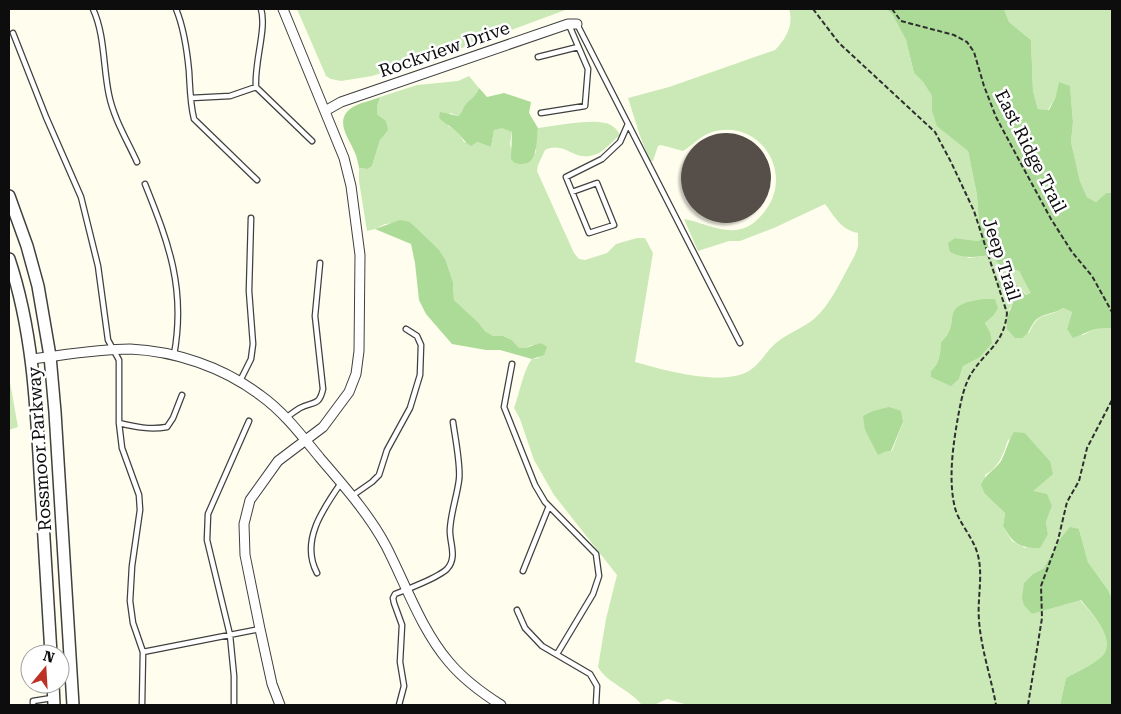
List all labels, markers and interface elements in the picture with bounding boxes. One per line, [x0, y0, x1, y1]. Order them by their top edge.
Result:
street label: Rockview Drive [376, 17, 512, 81]
street label: East Ridge Trail [991, 86, 1071, 216]
street label: Jeep Trail [979, 215, 1025, 304]
street label: Rossmoor Parkway [23, 366, 55, 532]
north arrow [20, 644, 70, 694]
text: N [41, 647, 57, 666]

